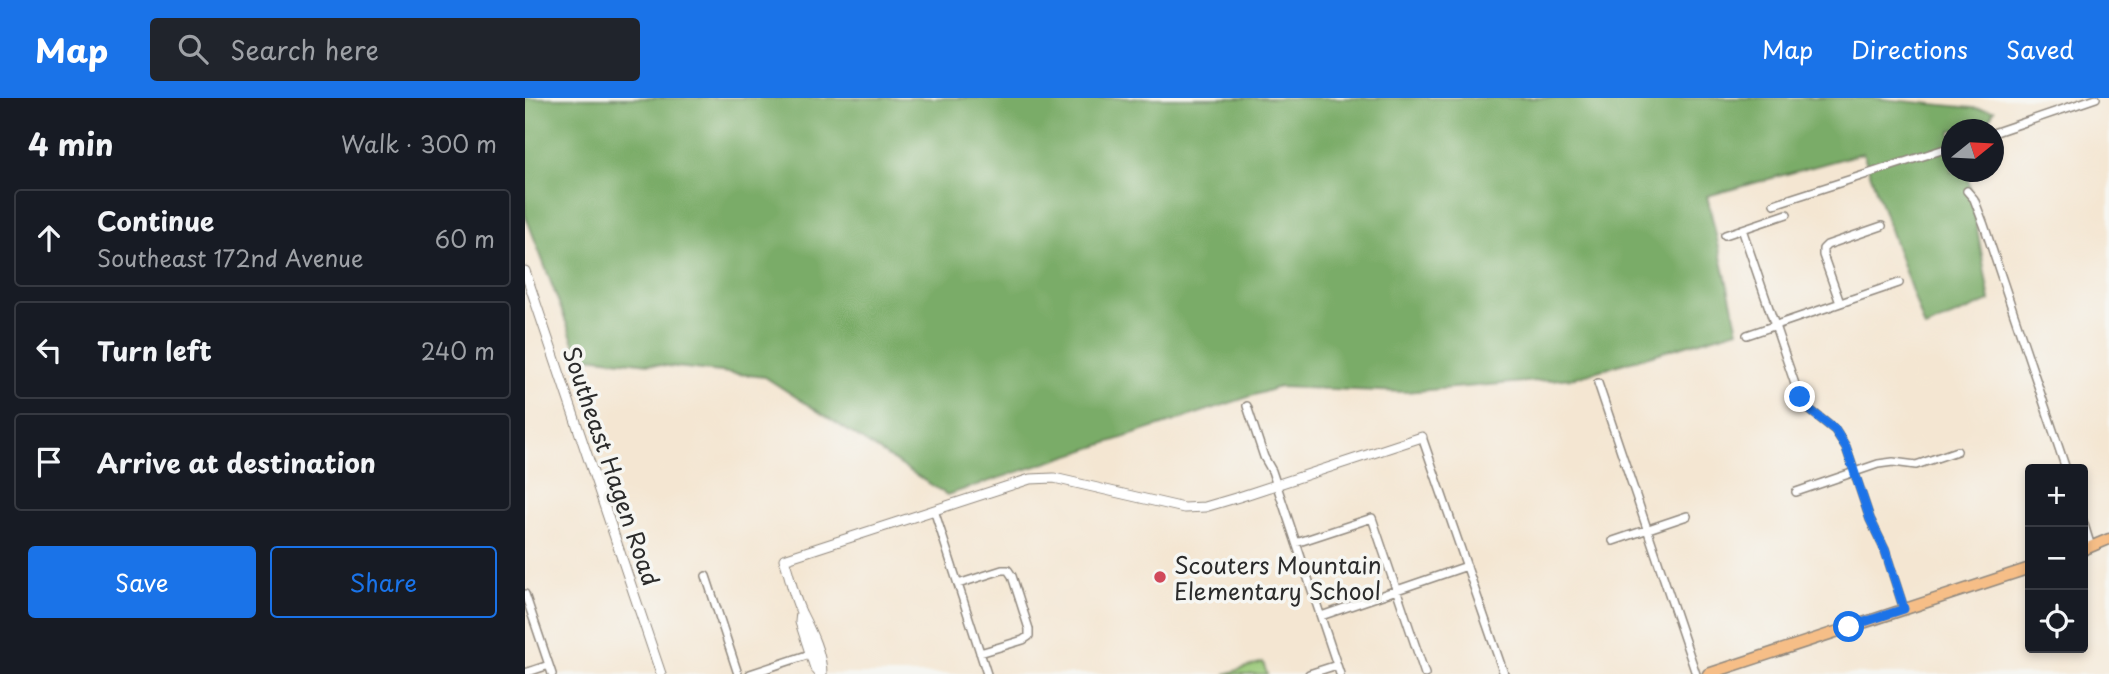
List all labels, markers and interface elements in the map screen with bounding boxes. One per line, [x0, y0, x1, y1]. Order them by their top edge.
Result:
search box [150, 18, 640, 81]
text: Map [35, 24, 108, 74]
icon: search [174, 30, 212, 68]
text: Search here [230, 30, 379, 69]
text: Map [1762, 31, 1813, 67]
text: Directions [1851, 31, 1968, 67]
text: Saved [2006, 31, 2074, 67]
north arrow [1941, 119, 2004, 182]
text: 4 min [28, 121, 114, 166]
text: Walk · 300 m [341, 126, 497, 161]
text: Continue [97, 201, 214, 240]
icon: ahead [30, 219, 68, 257]
text: 60 m [435, 221, 495, 256]
text: Southeast 172nd Avenue [97, 240, 364, 275]
icon: left [30, 331, 68, 369]
text: Turn left [97, 331, 212, 370]
text: 240 m [421, 333, 495, 368]
street label: Southeast Hagen Road [555, 342, 669, 590]
route end [1784, 381, 1815, 412]
icon: arrive [30, 443, 68, 481]
text: Arrive at destination [97, 443, 376, 482]
map controls [2025, 464, 2088, 653]
button: + [2025, 464, 2088, 527]
button: − [2025, 527, 2088, 590]
button: Save [28, 546, 256, 618]
button: Share [270, 546, 497, 618]
place label: Scouters Mountain Elementary School [1174, 547, 1382, 608]
marker: Scouters Mountain Elementary School [1152, 569, 1168, 585]
button: locate [2025, 590, 2088, 653]
route start [1833, 611, 1864, 642]

